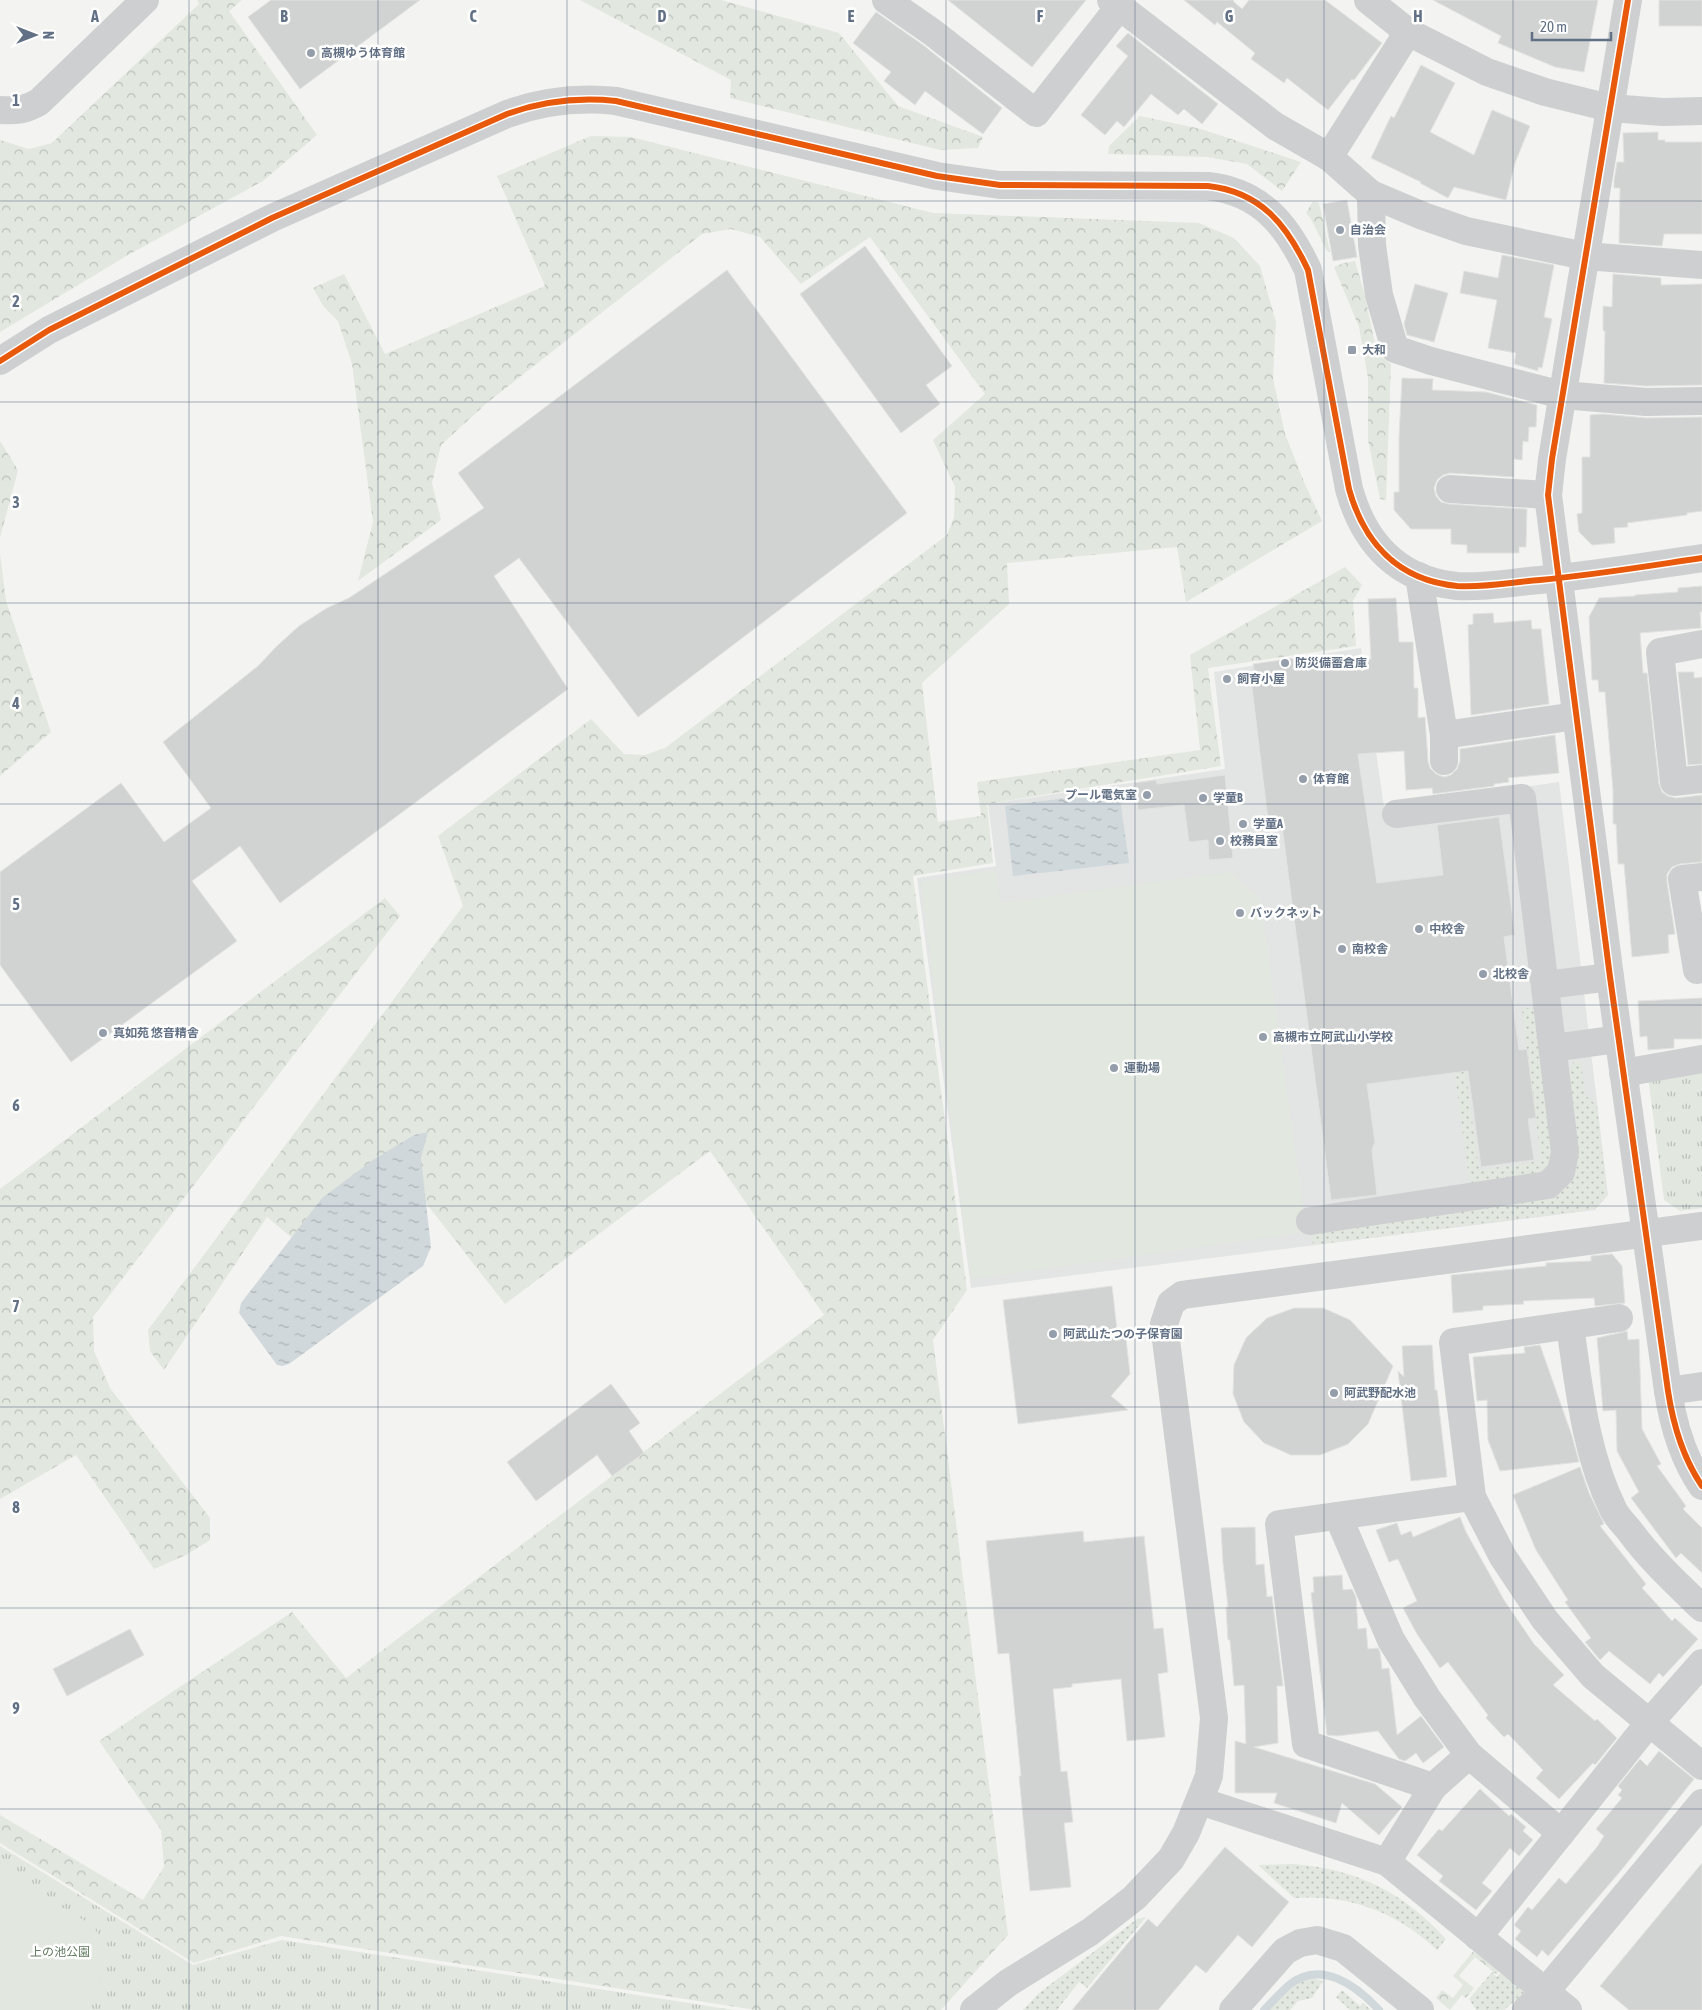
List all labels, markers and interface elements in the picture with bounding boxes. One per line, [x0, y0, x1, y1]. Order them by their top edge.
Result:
text: A [90, 7, 99, 25]
text: B [280, 7, 288, 25]
text: C [469, 7, 477, 25]
text: D [658, 7, 667, 25]
text: E [848, 7, 855, 25]
text: F [1037, 7, 1044, 25]
text: G [1225, 7, 1234, 25]
text: H [1413, 7, 1423, 25]
north arrow [10, 10, 60, 60]
scale bar [1532, 10, 1611, 42]
text: 20 m [1540, 18, 1567, 35]
text: N [40, 31, 56, 39]
place label: 高槻ゆう体育館 [321, 46, 405, 60]
marker: 高槻ゆう体育館 [305, 47, 317, 59]
text: 1 [12, 91, 20, 109]
place label: 自治会 [1350, 223, 1386, 237]
marker: 自治会 [1334, 224, 1346, 236]
text: 2 [12, 292, 20, 310]
place label: 大和 [1362, 343, 1386, 357]
marker: 大和 [1346, 344, 1358, 356]
text: 3 [12, 493, 20, 511]
place label: 防災備蓄倉庫 [1295, 656, 1367, 670]
marker: 防災備蓄倉庫 [1279, 657, 1291, 669]
place label: 飼育小屋 [1237, 672, 1285, 686]
marker: 飼育小屋 [1221, 673, 1233, 685]
text: 4 [11, 694, 20, 712]
place label: 体育館 [1313, 772, 1349, 786]
marker: 体育館 [1297, 773, 1309, 785]
place label: プール電気室 [1065, 788, 1137, 802]
marker: プール電気室 [1141, 789, 1153, 801]
place label: 学童B [1213, 791, 1243, 805]
marker: 学童B [1197, 792, 1209, 804]
place label: 学童A [1253, 817, 1283, 831]
marker: 学童A [1237, 818, 1249, 830]
place label: 校務員室 [1230, 834, 1278, 848]
marker: 校務員室 [1214, 835, 1226, 847]
text: 5 [12, 895, 20, 913]
place label: バックネット [1250, 906, 1322, 920]
marker: バックネット [1234, 907, 1246, 919]
place label: 中校舎 [1429, 922, 1465, 936]
marker: 中校舎 [1413, 923, 1425, 935]
place label: 南校舎 [1352, 942, 1388, 956]
marker: 南校舎 [1336, 943, 1348, 955]
place label: 北校舎 [1493, 967, 1529, 981]
marker: 北校舎 [1477, 968, 1489, 980]
place label: 真如苑 悠音精舎 [113, 1026, 199, 1040]
marker: 真如苑 悠音精舎 [97, 1027, 109, 1039]
place label: 高槻市立阿武山小学校 [1273, 1030, 1393, 1044]
marker: 高槻市立阿武山小学校 [1257, 1031, 1269, 1043]
place label: 運動場 [1124, 1061, 1160, 1075]
marker: 運動場 [1108, 1062, 1120, 1074]
text: 6 [12, 1096, 20, 1114]
text: 7 [12, 1297, 20, 1315]
place label: 阿武山たつの子保育園 [1063, 1327, 1183, 1341]
marker: 阿武山たつの子保育園 [1047, 1328, 1059, 1340]
place label: 阿武野配水池 [1344, 1386, 1416, 1400]
marker: 阿武野配水池 [1328, 1387, 1340, 1399]
text: 8 [12, 1498, 20, 1516]
text: 9 [12, 1699, 20, 1717]
park label: 上の池公園 [30, 1945, 90, 1959]

